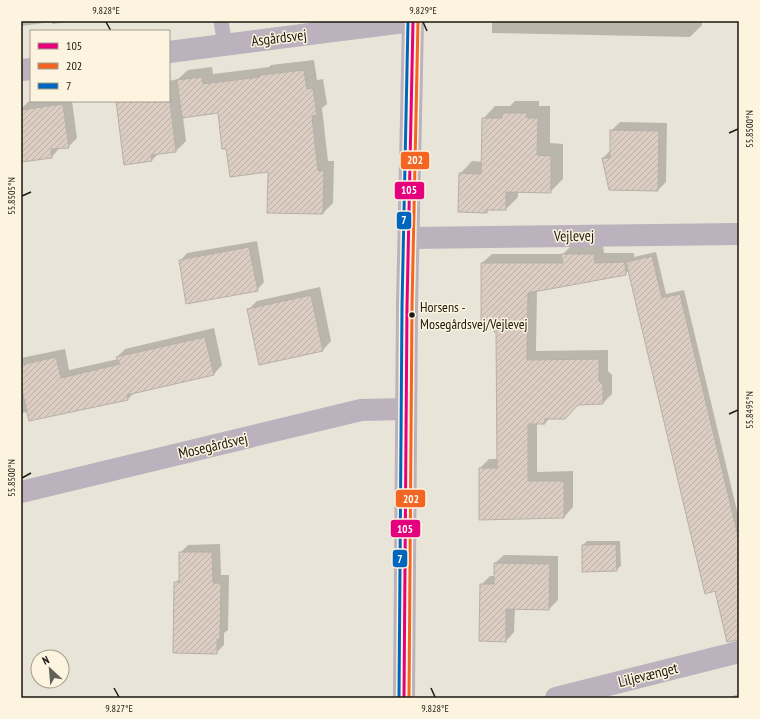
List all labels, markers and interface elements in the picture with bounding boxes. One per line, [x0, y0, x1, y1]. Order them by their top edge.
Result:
text: 9.828°E [92, 4, 120, 17]
text: 9.829°E [409, 4, 437, 17]
street label: Asgårdsvej [250, 25, 308, 50]
legend [30, 30, 170, 102]
text: 105 [66, 38, 82, 53]
text: 202 [66, 58, 82, 73]
text: 7 [66, 78, 71, 93]
text: 55.8500°N [743, 110, 756, 148]
line badge: 202 [400, 151, 430, 170]
text: 202 [407, 153, 423, 167]
text: 55.8505°N [5, 177, 18, 215]
line badge: 105 [394, 181, 425, 200]
text: 105 [401, 183, 417, 197]
line badge: 7 [396, 211, 412, 230]
text: 7 [401, 213, 407, 227]
street label: Vejlevej [553, 226, 594, 245]
place label: Horsens - Mosegårdsvej/Vejlevej [420, 298, 528, 333]
marker: Horsens - Mosegårdsvej/Vejlevej [407, 310, 417, 320]
text: 55.8495°N [743, 391, 756, 429]
street label: Mosegårdsvej [176, 428, 249, 463]
text: 55.8500°N [5, 459, 18, 497]
line badge: 202 [395, 489, 426, 508]
text: 202 [403, 492, 419, 506]
line badge: 105 [390, 519, 421, 538]
text: 105 [397, 522, 413, 536]
line badge: 7 [392, 549, 408, 568]
text: 7 [397, 552, 403, 566]
north arrow [30, 649, 70, 689]
text: N [40, 652, 51, 668]
street label: Liljevænget [616, 658, 680, 691]
text: 9.827°E [105, 702, 133, 715]
text: 9.828°E [421, 702, 449, 715]

